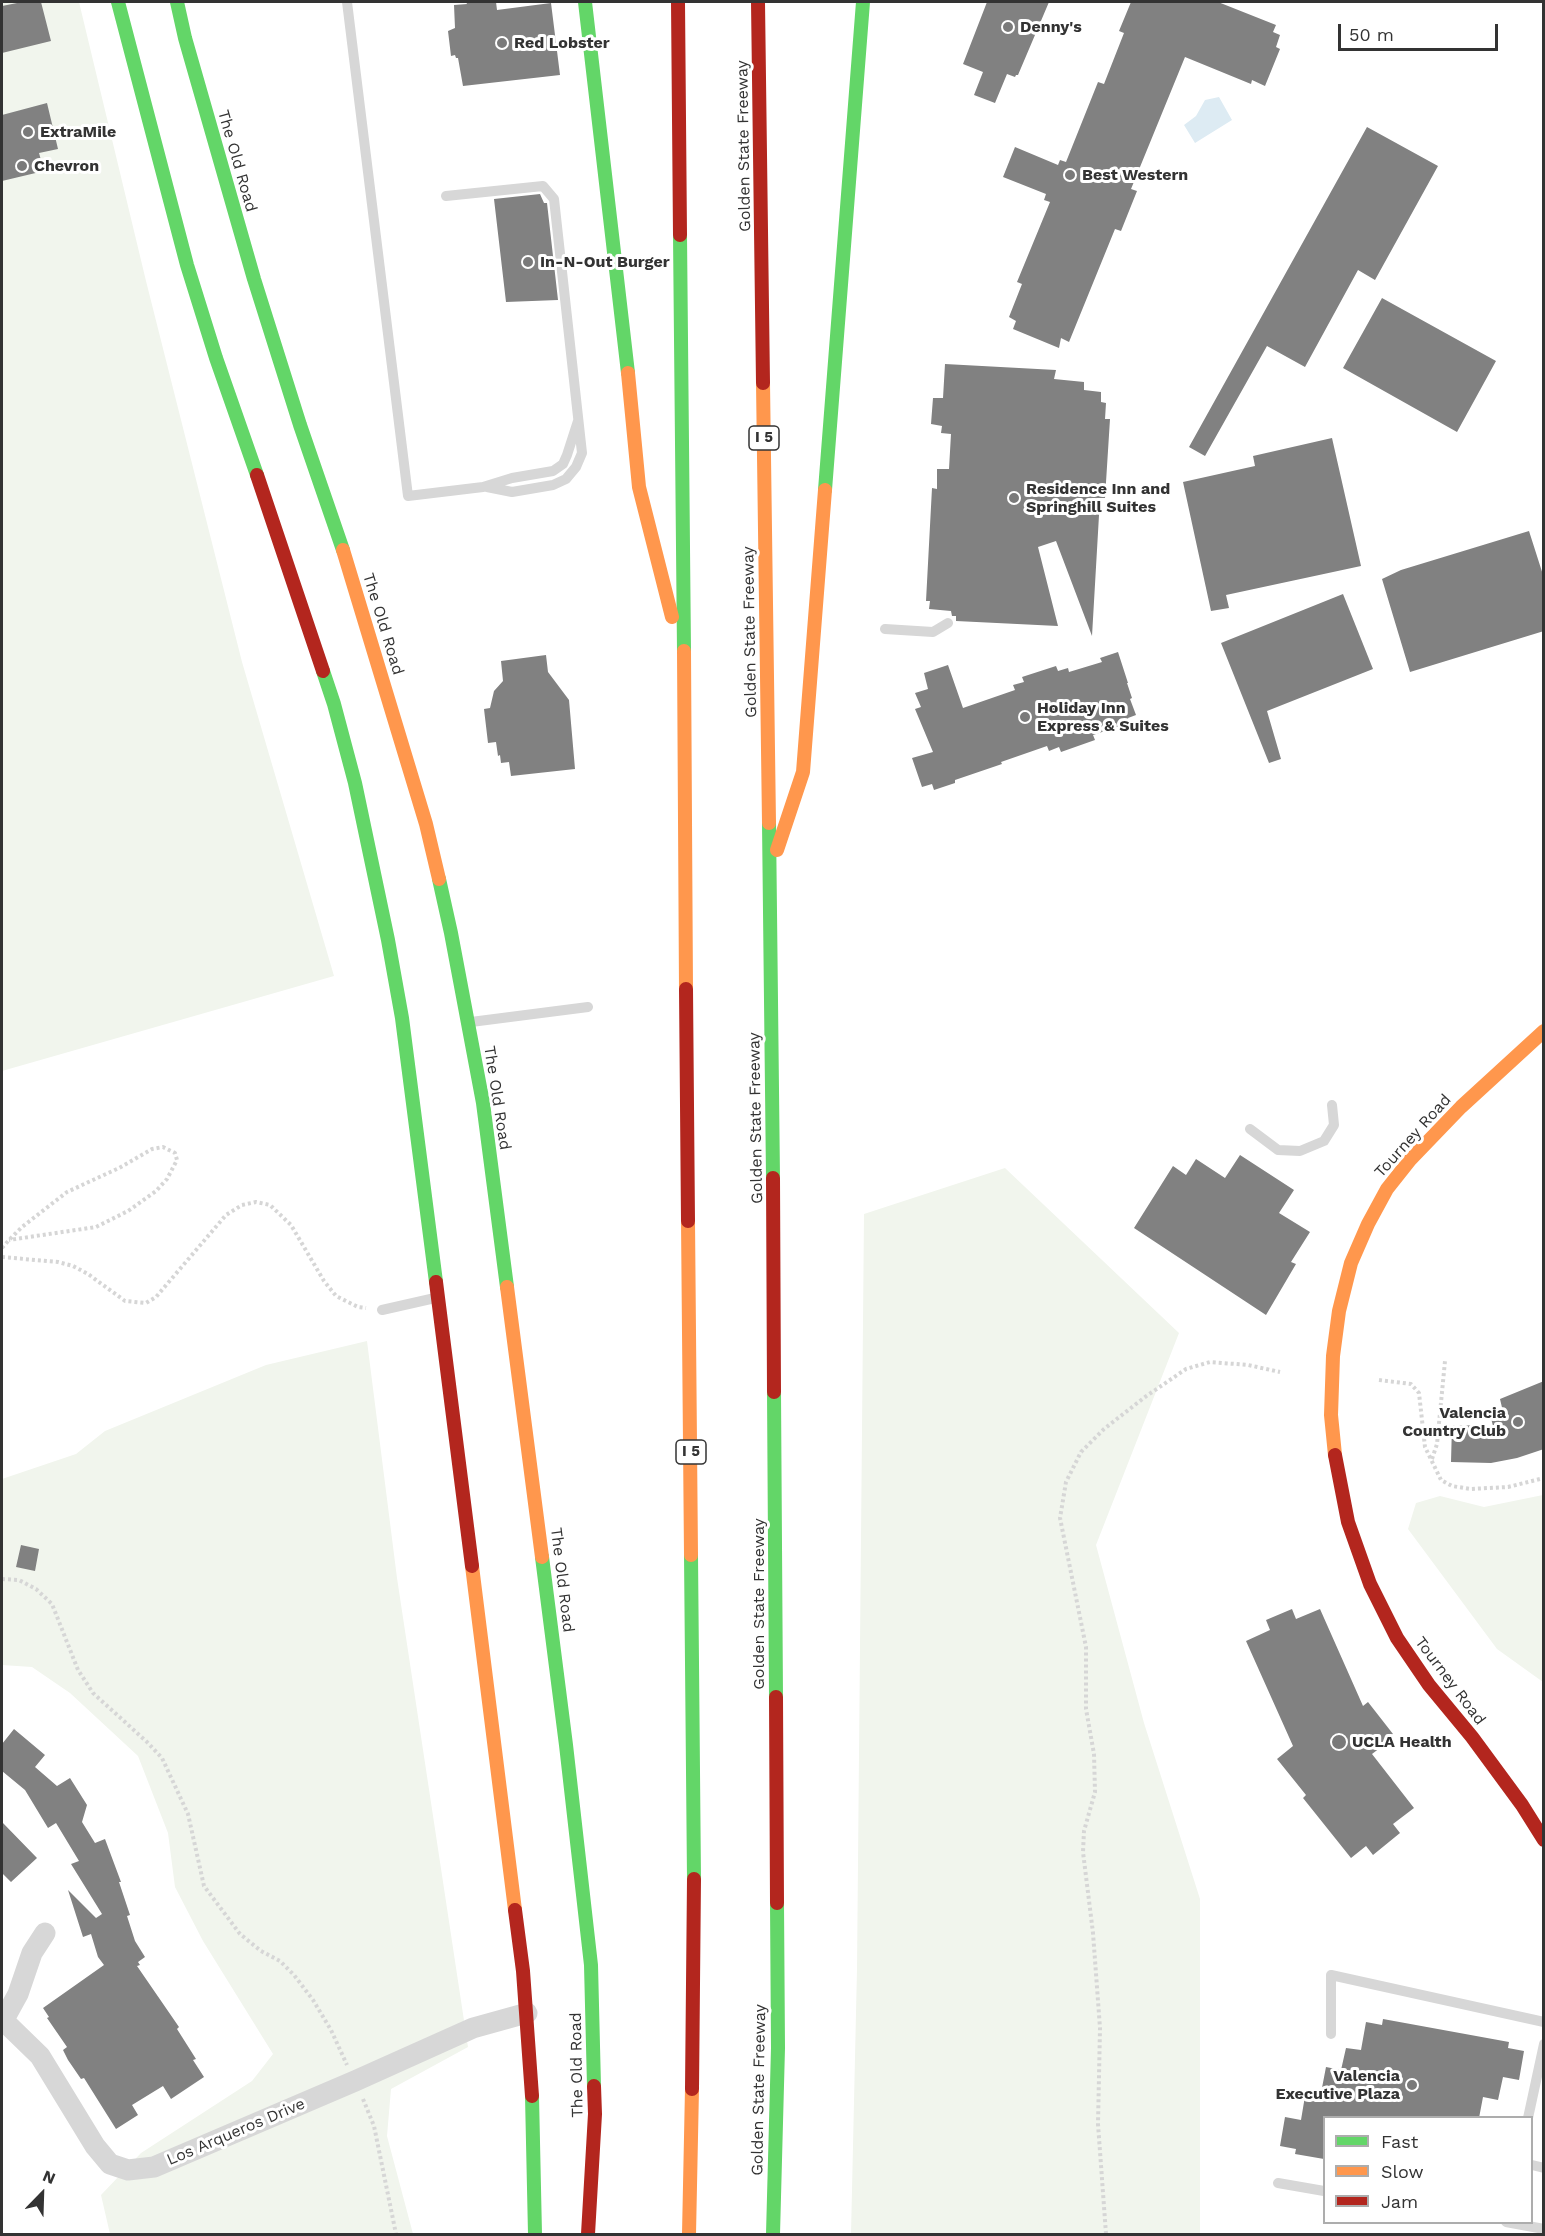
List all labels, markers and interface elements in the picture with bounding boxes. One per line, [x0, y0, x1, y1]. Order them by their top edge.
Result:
scale bar [1341, 12, 1502, 50]
place label: Denny's [1020, 17, 1082, 37]
marker: Denny's [1001, 20, 1015, 34]
text: 50 m [1349, 24, 1394, 45]
place label: Red Lobster [514, 33, 610, 53]
marker: Red Lobster [495, 36, 509, 50]
street label: Golden State Freeway [733, 60, 755, 232]
street label: The Old Road [213, 108, 261, 214]
place label: ExtraMile [40, 122, 116, 142]
marker: ExtraMile [21, 125, 35, 139]
place label: Chevron [34, 156, 99, 176]
marker: Chevron [15, 159, 29, 173]
place label: Best Western [1082, 165, 1188, 185]
marker: Best Western [1063, 168, 1077, 182]
place label: In-N-Out Burger [540, 252, 670, 272]
marker: In-N-Out Burger [521, 255, 535, 269]
road number: I 5 [749, 426, 779, 450]
place label: Residence Inn and Springhill Suites [1026, 479, 1170, 517]
marker: Residence Inn and Springhill Suites [1007, 491, 1021, 505]
street label: Golden State Freeway [739, 546, 761, 718]
street label: The Old Road [358, 571, 408, 677]
place label: Holiday Inn Express & Suites [1037, 698, 1169, 736]
marker: Holiday Inn Express & Suites [1018, 710, 1032, 724]
street label: Golden State Freeway [745, 1032, 767, 1204]
street label: The Old Road [479, 1044, 515, 1152]
street label: Tourney Road [1371, 1090, 1455, 1182]
place label: Valencia Country Club [1402, 1403, 1506, 1441]
marker: Valencia Country Club [1511, 1415, 1525, 1429]
road number: I 5 [676, 1440, 706, 1464]
street label: Golden State Freeway [749, 1518, 769, 1690]
street label: The Old Road [546, 1527, 578, 1633]
street label: Tourney Road [1411, 1633, 1489, 1729]
place label: UCLA Health [1352, 1732, 1452, 1752]
marker: UCLA Health [1330, 1733, 1348, 1751]
street label: Golden State Freeway [748, 2004, 770, 2176]
street label: The Old Road [566, 2012, 588, 2118]
place label: Valencia Executive Plaza [1276, 2066, 1400, 2104]
marker: Valencia Executive Plaza [1405, 2078, 1419, 2092]
street label: Los Arqueros Drive [164, 2094, 308, 2170]
legend [1323, 2116, 1533, 2224]
text: Fast [1381, 2131, 1418, 2152]
text: Slow [1381, 2161, 1424, 2182]
north arrow [12, 2164, 72, 2224]
text: N [40, 2166, 58, 2188]
text: Jam [1381, 2191, 1418, 2212]

